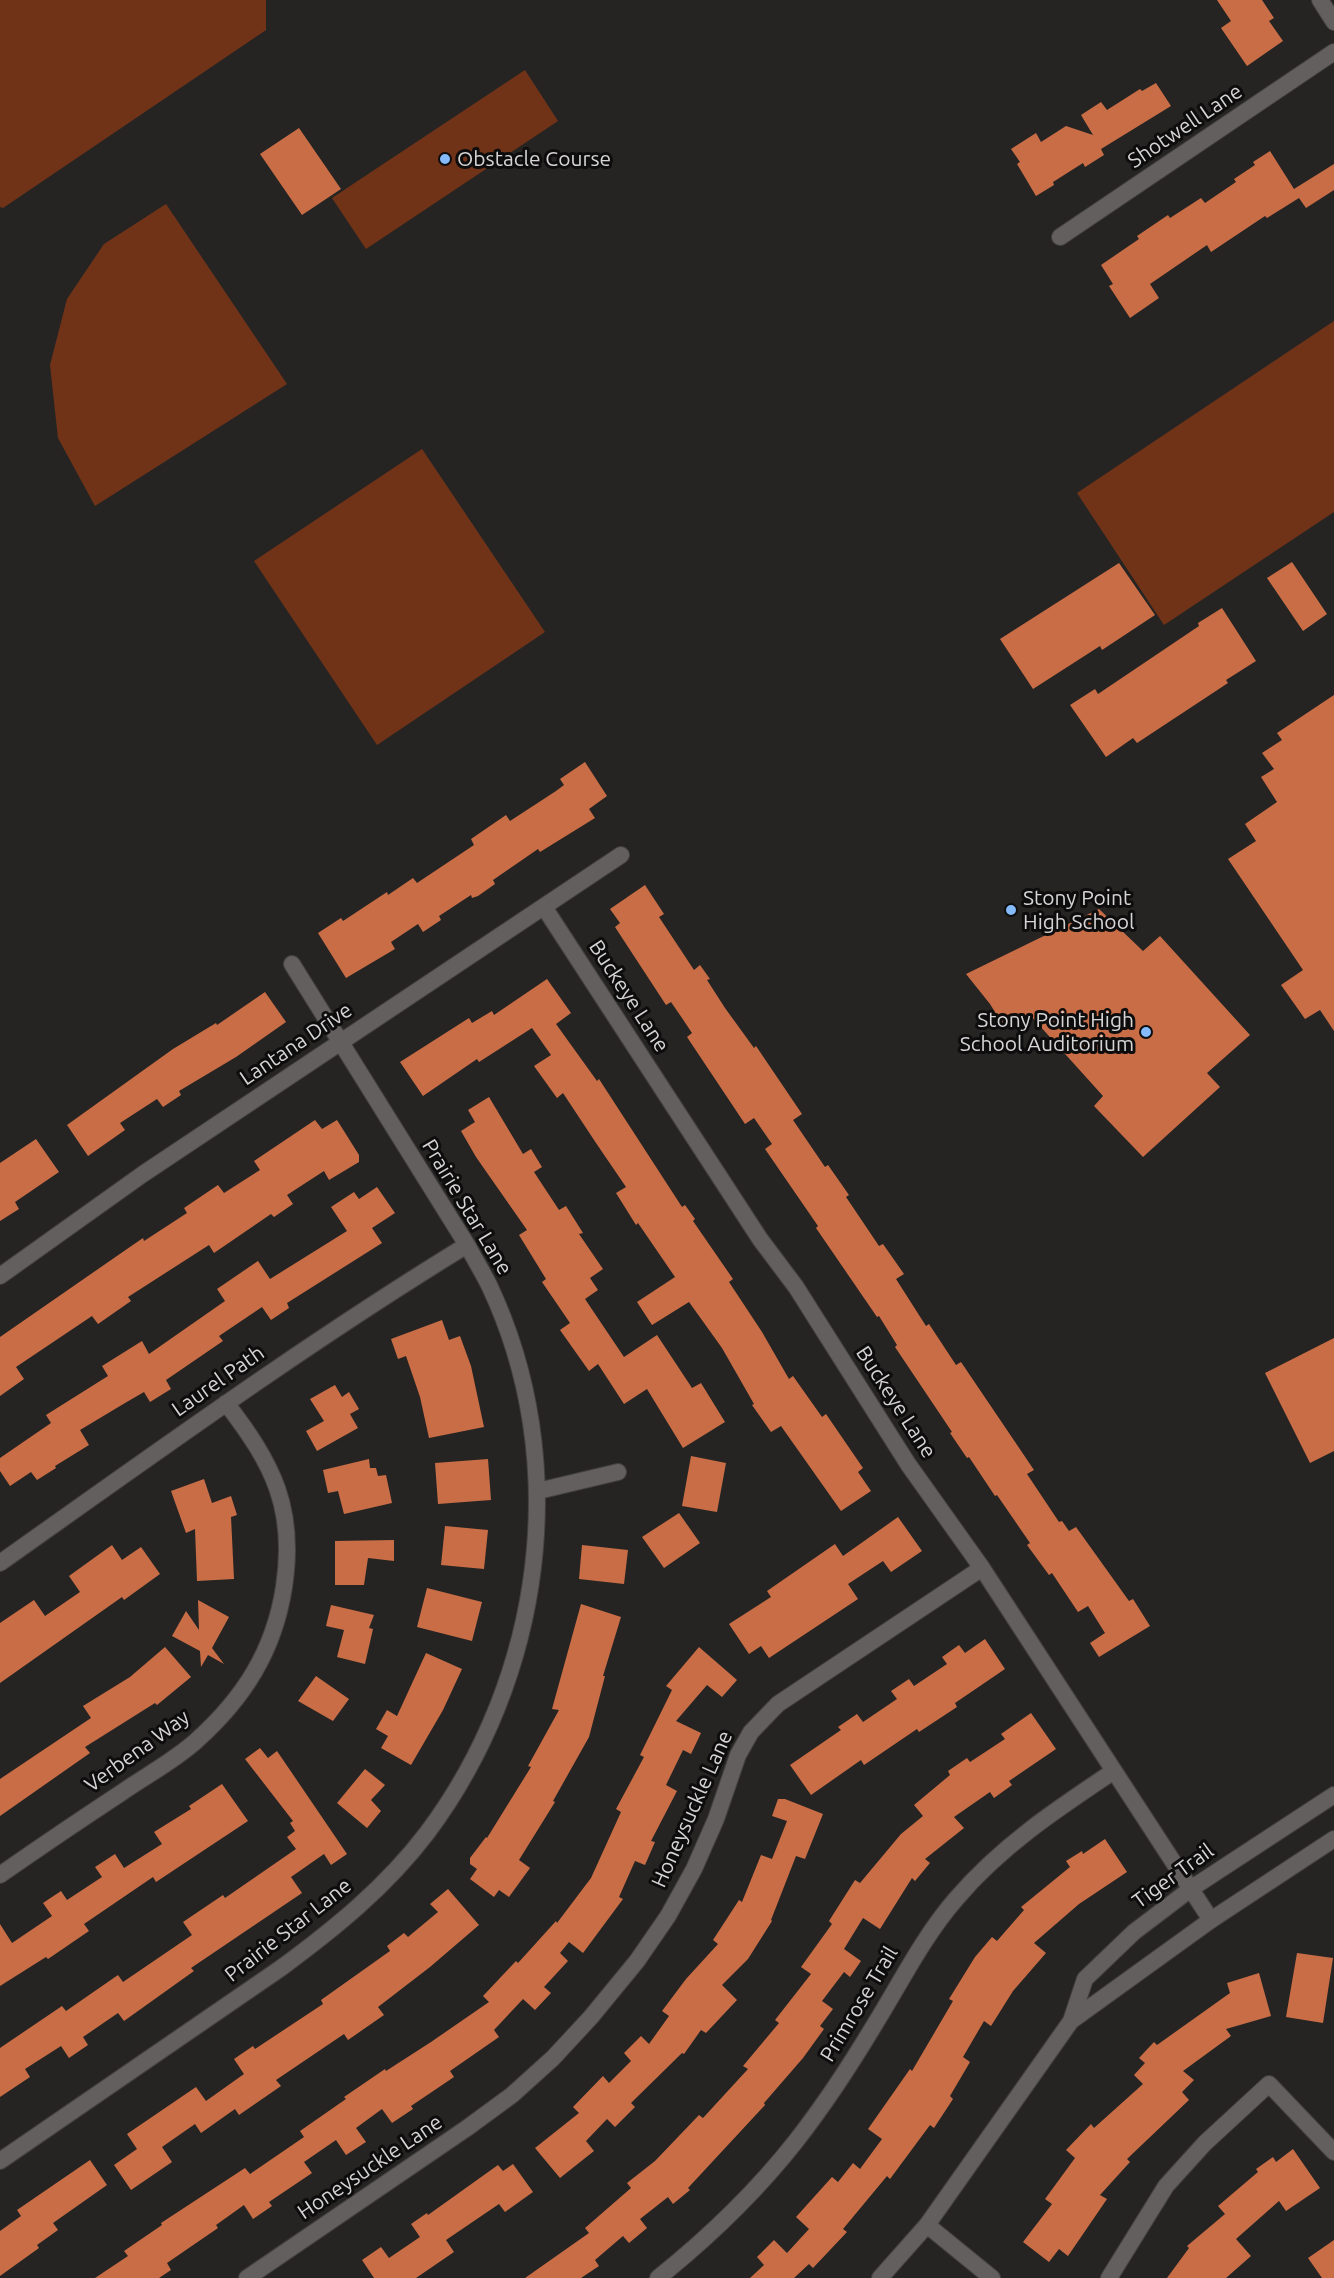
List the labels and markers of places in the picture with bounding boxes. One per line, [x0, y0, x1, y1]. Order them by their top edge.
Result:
place label: Obstacle Course [457, 146, 611, 172]
marker: Obstacle Course [438, 152, 452, 166]
place label: Stony Point High School [1023, 885, 1134, 935]
marker: Stony Point High School [1004, 903, 1018, 917]
place label: Stony Point High School Auditorium [960, 1007, 1134, 1057]
marker: Stony Point High School Auditorium [1139, 1025, 1153, 1039]

